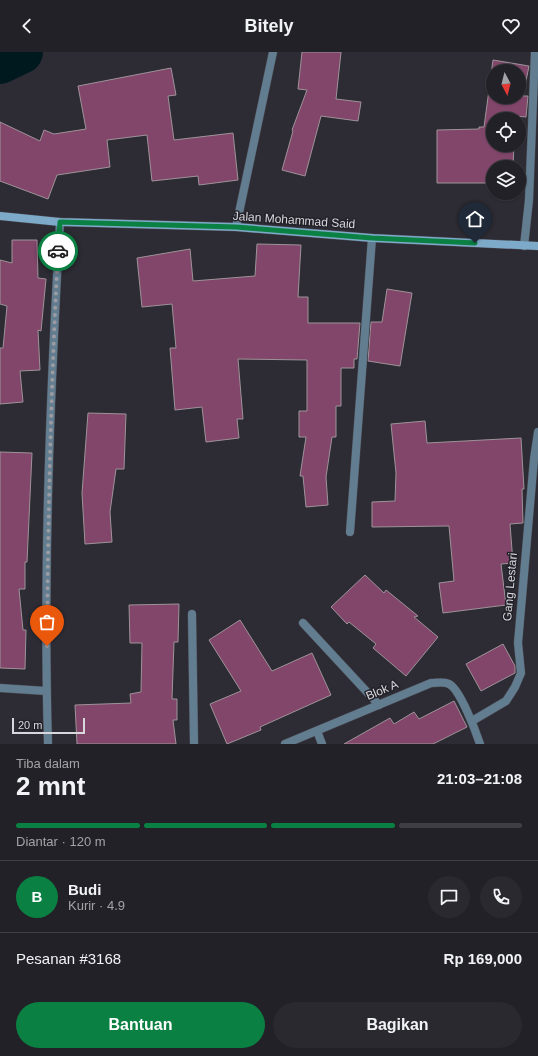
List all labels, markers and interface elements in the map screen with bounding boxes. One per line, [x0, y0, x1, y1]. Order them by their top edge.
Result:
icon: back [16, 15, 38, 37]
icon: heart [500, 15, 522, 37]
text: Bitely [244, 16, 294, 36]
north arrow [486, 64, 526, 104]
map controls [486, 64, 526, 200]
button: locate [486, 112, 526, 152]
button: layers [486, 160, 526, 200]
pin [458, 202, 492, 243]
icon: home [464, 208, 486, 230]
street label: Jalan Mohammad Said [232, 209, 356, 231]
courier [38, 231, 78, 271]
icon: car [47, 240, 69, 262]
street label: Gang Lestari [500, 552, 520, 622]
pin [30, 605, 64, 646]
icon: bag [36, 611, 58, 633]
street label: Blok A [364, 677, 400, 703]
scale bar [12, 716, 85, 735]
text: 20 m [18, 719, 42, 731]
text: Tiba dalam [16, 756, 80, 771]
text: 21:03–21:08 [437, 770, 522, 787]
text: 2 mnt [16, 771, 85, 801]
text: Diantar · 120 m [16, 834, 106, 849]
button: chat [428, 876, 470, 918]
button: phone [480, 876, 522, 918]
text: Budi [68, 881, 101, 898]
text: B [32, 888, 42, 905]
text: Kurir · 4.9 [68, 898, 125, 913]
text: Pesanan #3168 [16, 950, 121, 967]
text: Rp 169,000 [444, 950, 522, 967]
button: Bantuan [16, 1002, 265, 1048]
button: Bagikan [273, 1002, 522, 1048]

